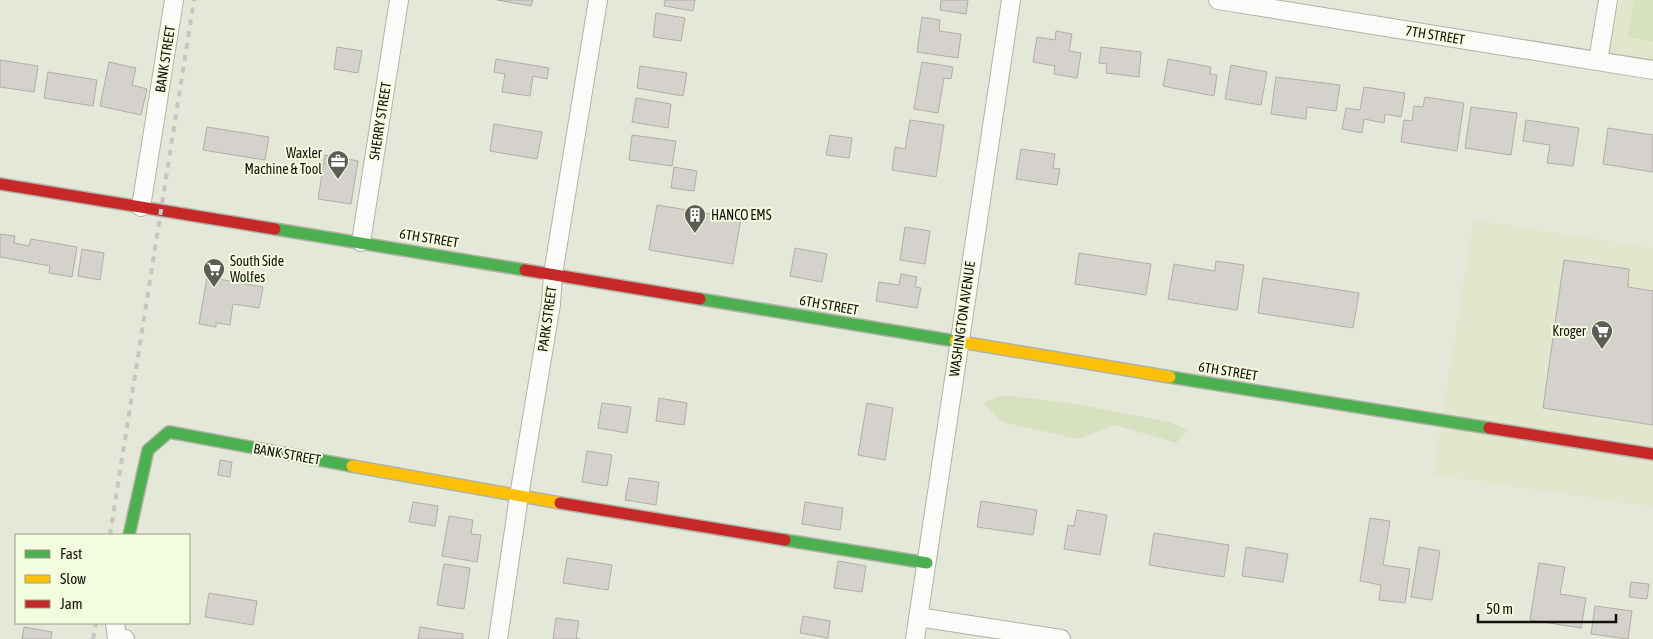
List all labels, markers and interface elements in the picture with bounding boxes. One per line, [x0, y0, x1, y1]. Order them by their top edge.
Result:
street label: 7TH STREET [1404, 22, 1466, 48]
street label: BANK STREET [152, 24, 178, 94]
street label: SHERRY STREET [366, 81, 394, 161]
place label: Waxler Machine & Tool [244, 145, 323, 177]
office icon: Waxler Machine & Tool [326, 149, 350, 180]
building icon: HANCO EMS [683, 203, 707, 234]
place label: HANCO EMS [711, 207, 772, 223]
street label: 6TH STREET [398, 225, 460, 251]
place label: South Side Wolfes [230, 253, 284, 285]
supermarket icon: South Side Wolfes [202, 257, 226, 288]
street label: WASHINGTON AVENUE [946, 260, 978, 378]
street label: PARK STREET [534, 285, 560, 353]
street label: 6TH STREET [798, 292, 860, 318]
supermarket icon: Kroger [1590, 319, 1614, 350]
place label: Kroger [1552, 323, 1587, 339]
street label: 6TH STREET [1197, 358, 1259, 384]
street label: BANK STREET [252, 440, 322, 468]
legend [15, 534, 190, 624]
text: Fast [60, 545, 82, 562]
text: Slow [60, 570, 86, 587]
scale bar [1478, 592, 1616, 624]
text: Jam [60, 595, 83, 612]
text: 50 m [1486, 600, 1513, 617]

